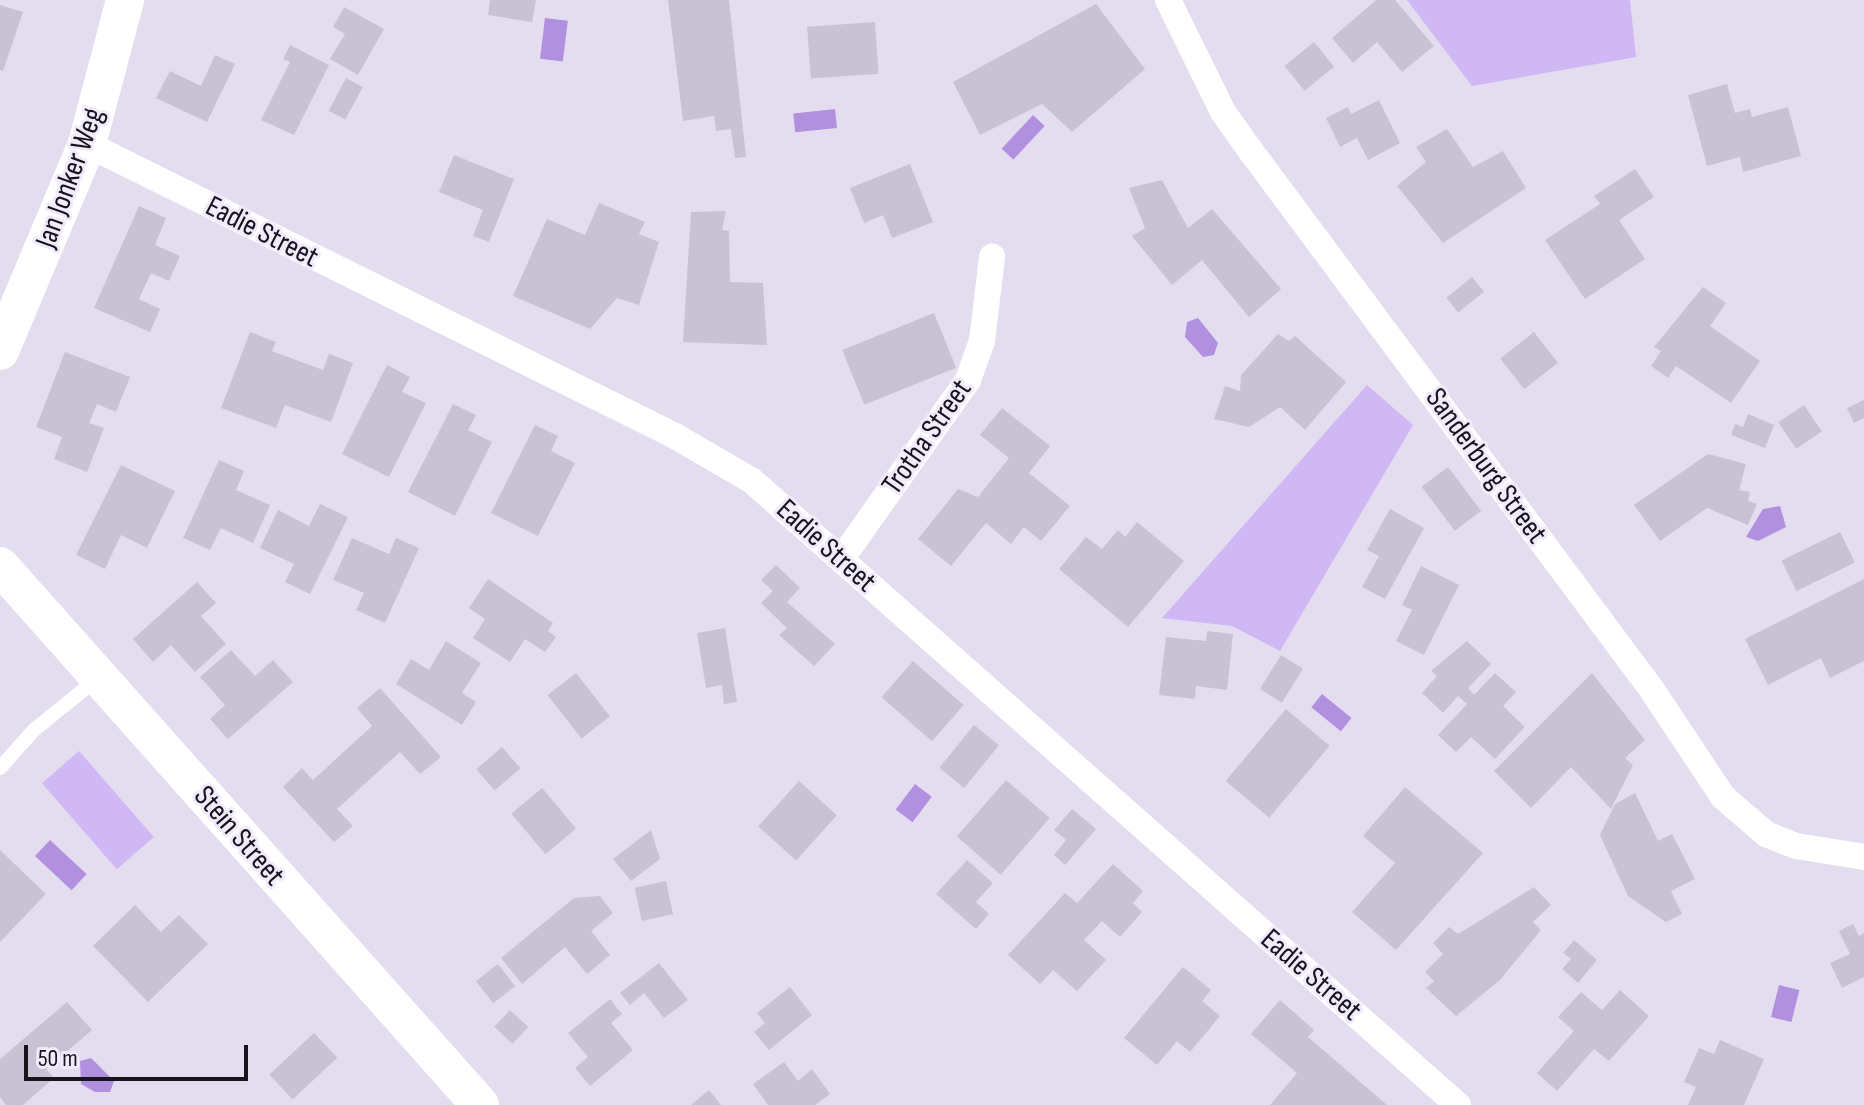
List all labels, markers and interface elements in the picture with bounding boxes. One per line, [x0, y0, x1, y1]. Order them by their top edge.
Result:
street label: Jan Jonker Weg [28, 103, 112, 253]
street label: Eadie Street [200, 188, 324, 276]
street label: Trotha Street [874, 373, 980, 501]
street label: Sanderburg Street [1418, 381, 1554, 551]
street label: Eadie Street [769, 492, 883, 600]
street label: Stein Street [186, 779, 292, 893]
street label: Eadie Street [1253, 922, 1369, 1028]
scale bar [28, 1029, 252, 1079]
text: 50 m [38, 1044, 78, 1073]

